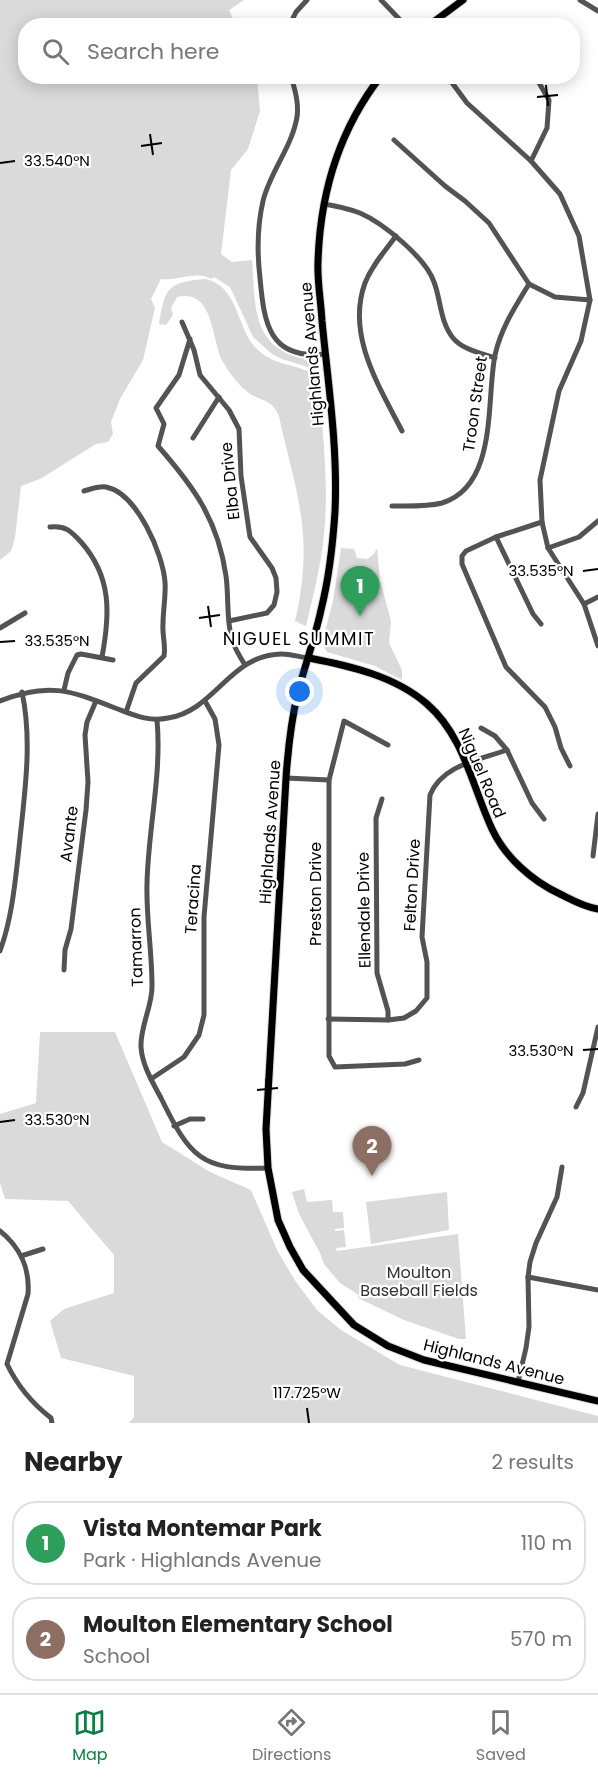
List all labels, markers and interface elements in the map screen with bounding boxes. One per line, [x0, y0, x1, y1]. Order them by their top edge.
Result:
search box [18, 18, 580, 84]
icon: search [39, 35, 72, 68]
text: Search here [87, 36, 220, 67]
text: 33.540°N [24, 150, 90, 171]
street label: Highlands Avenue [294, 281, 330, 427]
street label: Troon Street [457, 354, 493, 453]
street label: Elba Drive [214, 441, 246, 521]
text: 33.535°N [508, 560, 574, 581]
pin: 1 [340, 566, 380, 616]
district label: NIGUEL SUMMIT [223, 626, 375, 651]
text: 33.535°N [24, 630, 90, 651]
your location [285, 677, 314, 706]
street label: Niguel Road [453, 724, 511, 822]
street label: Highlands Avenue [253, 759, 287, 905]
street label: Avante [54, 804, 84, 863]
street label: Felton Drive [398, 838, 426, 932]
street label: Preston Drive [304, 842, 327, 946]
street label: Ellendale Drive [351, 852, 377, 968]
street label: Teracina [179, 863, 207, 935]
street label: Tamarron [123, 907, 149, 987]
text: 33.530°N [508, 1040, 574, 1061]
text: 33.530°N [24, 1109, 90, 1130]
pin: 2 [352, 1126, 392, 1176]
park label: Moulton Baseball Fields [360, 1261, 478, 1302]
street label: Highlands Avenue [421, 1333, 567, 1391]
text: 117.725°W [273, 1382, 341, 1403]
text: Nearby [24, 1444, 122, 1480]
text: 2 results [491, 1448, 574, 1476]
text: Vista Montemar Park [83, 1513, 322, 1544]
text: 1 [42, 1529, 49, 1557]
text: 110 m [521, 1529, 572, 1557]
text: Park · Highlands Avenue [83, 1546, 322, 1574]
text: Moulton Elementary School [83, 1609, 393, 1640]
text: 2 [40, 1625, 51, 1653]
text: 570 m [510, 1625, 572, 1653]
text: School [83, 1642, 150, 1670]
tab: Map [72, 1706, 108, 1767]
tab: Directions [252, 1706, 331, 1767]
tab: Saved [476, 1706, 526, 1767]

